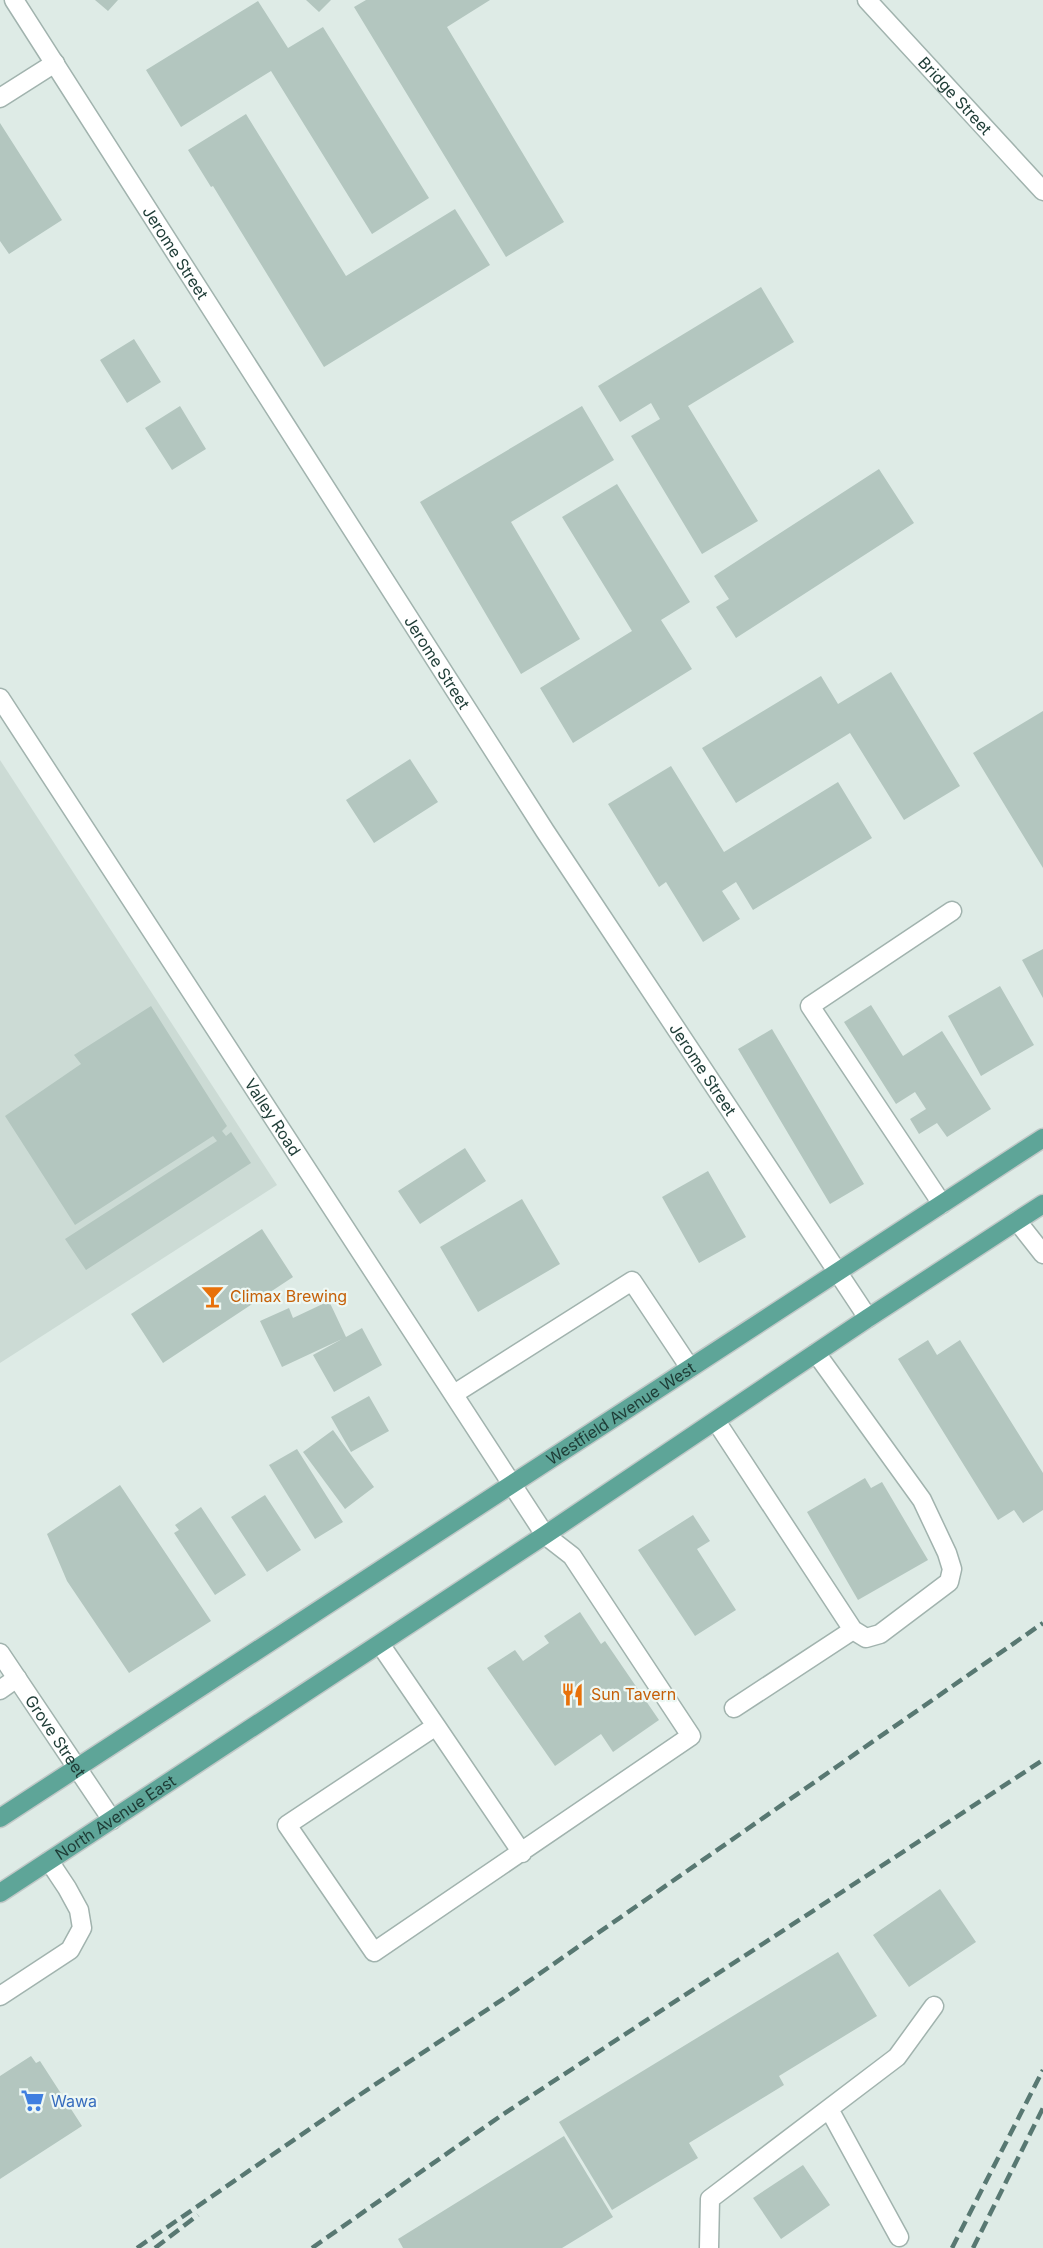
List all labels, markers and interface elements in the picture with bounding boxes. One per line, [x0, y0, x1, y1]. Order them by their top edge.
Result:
street label: Bridge Street [914, 52, 996, 139]
street label: Jerome Street [138, 202, 213, 303]
street label: Jerome Street [400, 612, 474, 713]
street label: Jerome Street [665, 1019, 741, 1119]
street label: Valley Road [240, 1075, 305, 1159]
bar icon: Climax Brewing [199, 1283, 225, 1309]
place label: Climax Brewing [230, 1286, 347, 1306]
street label: Westfield Avenue West [543, 1358, 699, 1469]
restaurant icon: Sun Tavern [560, 1681, 586, 1707]
place label: Sun Tavern [591, 1684, 676, 1704]
street label: Grove Street [21, 1691, 90, 1781]
street label: North Avenue East [51, 1770, 179, 1864]
supermarket icon: Wawa [20, 2088, 46, 2114]
place label: Wawa [51, 2091, 97, 2111]

